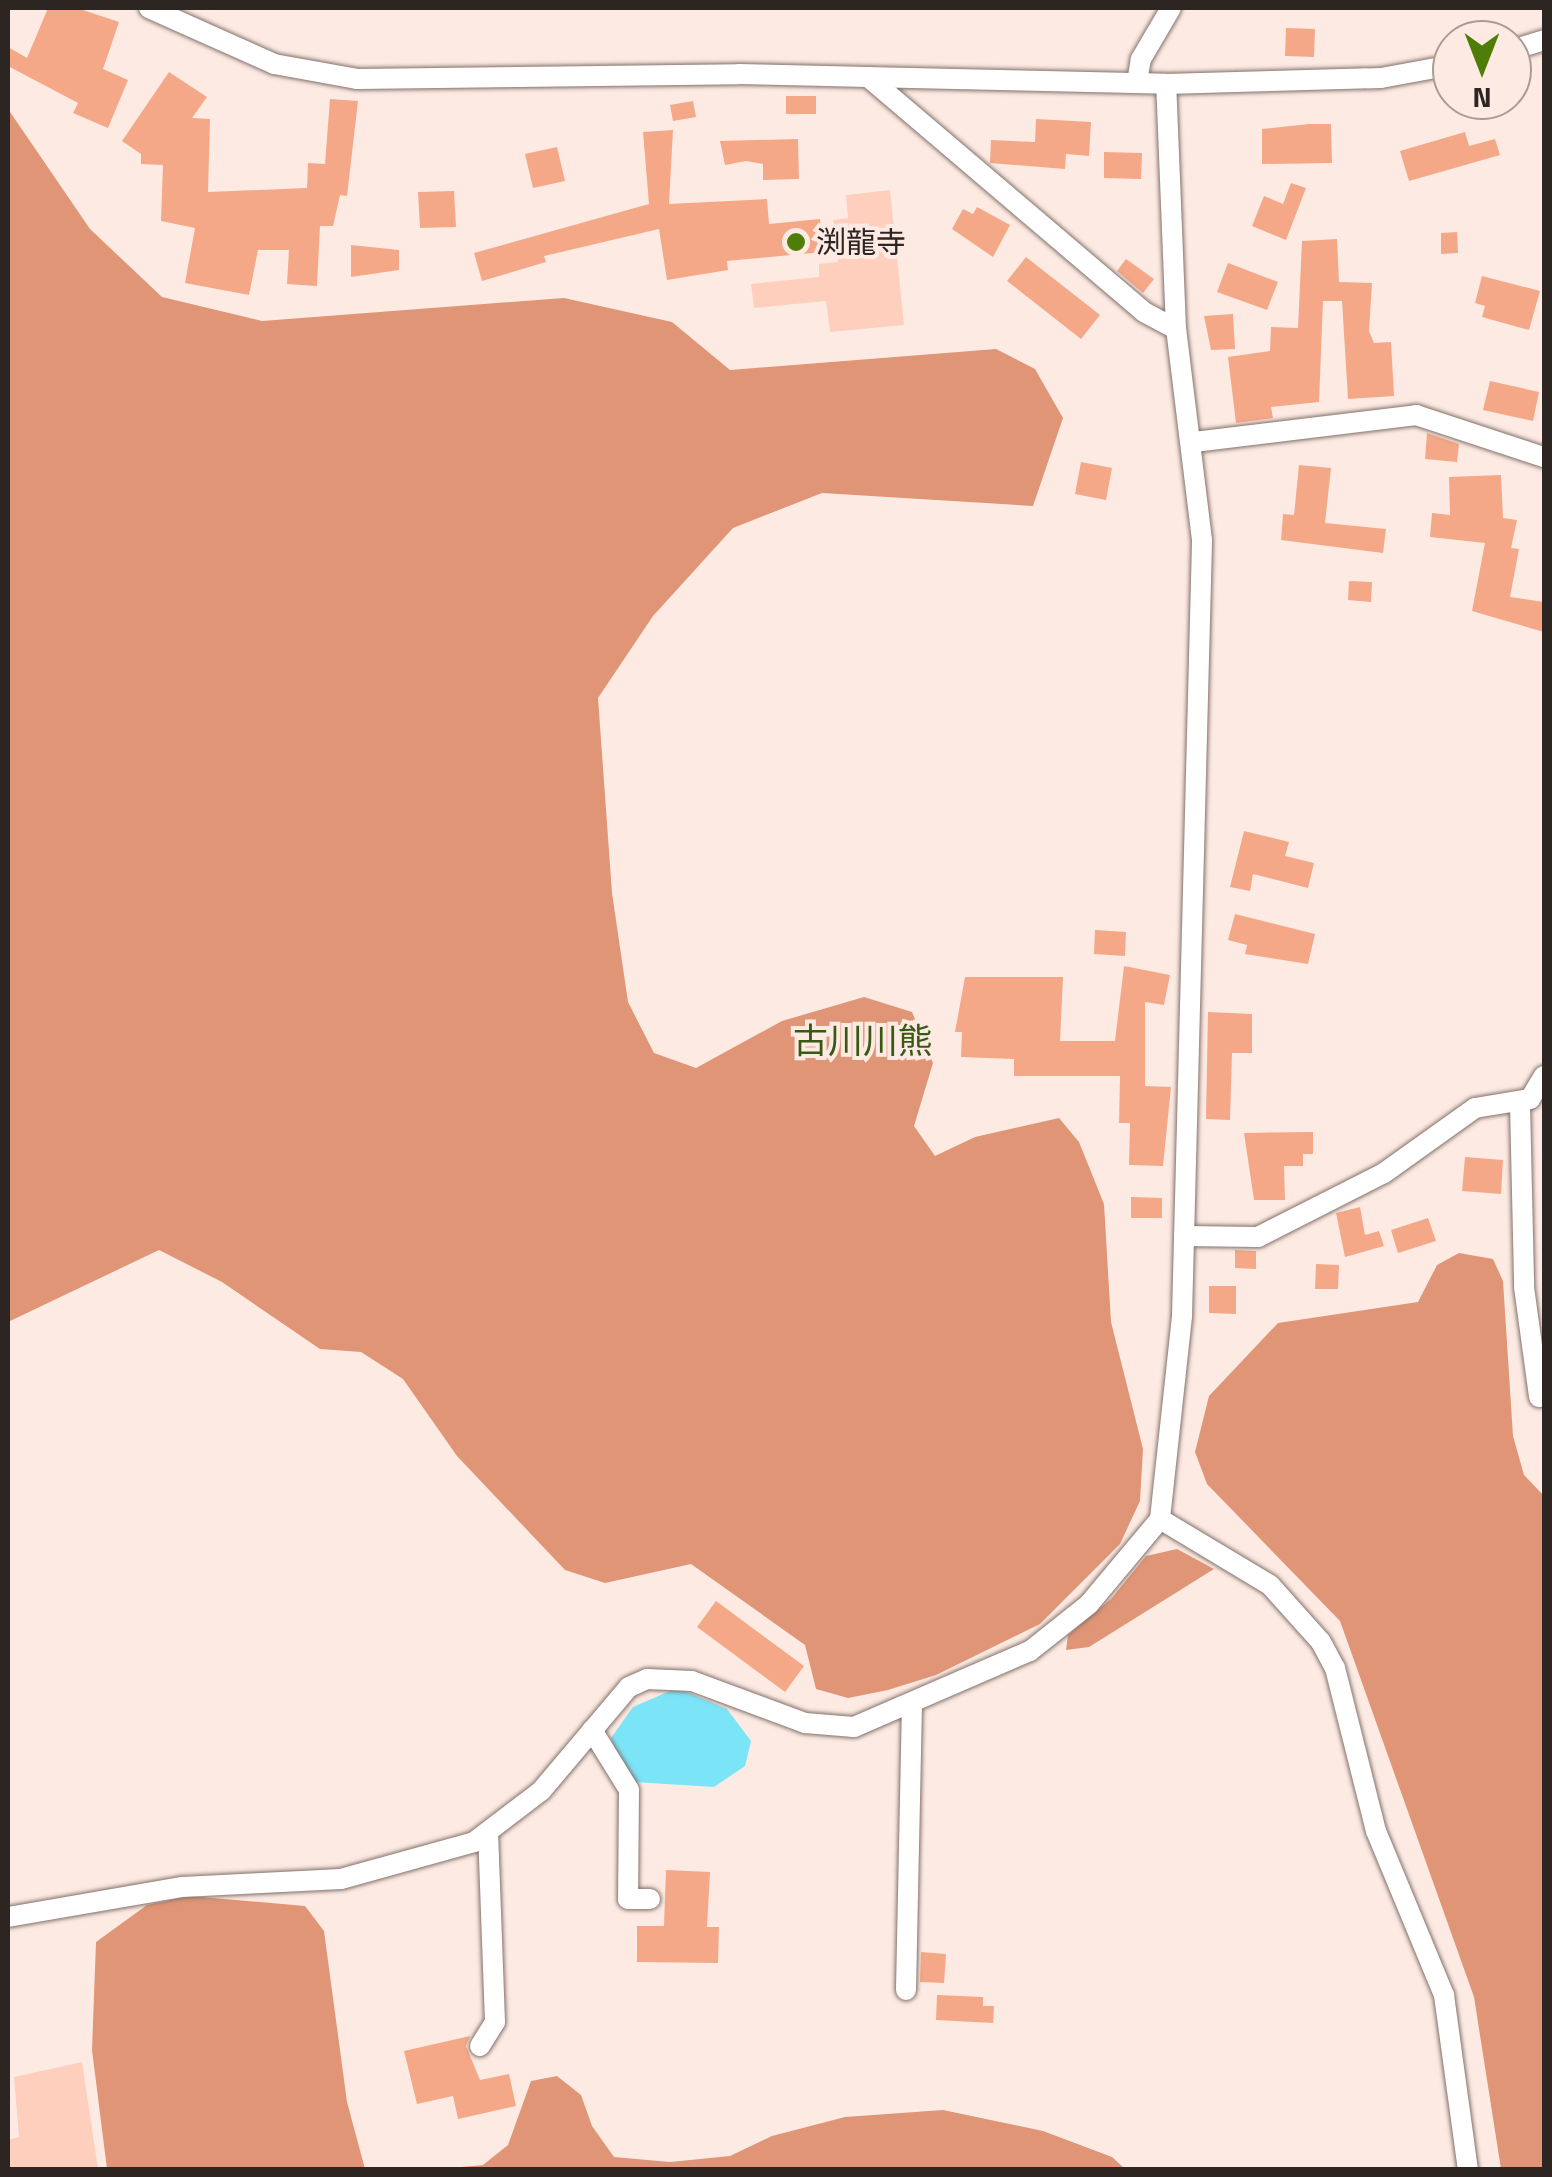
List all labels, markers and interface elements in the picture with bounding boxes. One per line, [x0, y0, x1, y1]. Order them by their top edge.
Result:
north arrow [1432, 20, 1532, 120]
text: N [1472, 77, 1492, 120]
place label: 渕龍寺 [816, 224, 906, 260]
marker: 渕龍寺 [785, 231, 807, 253]
district label: 古川川熊 [793, 1019, 933, 1061]

